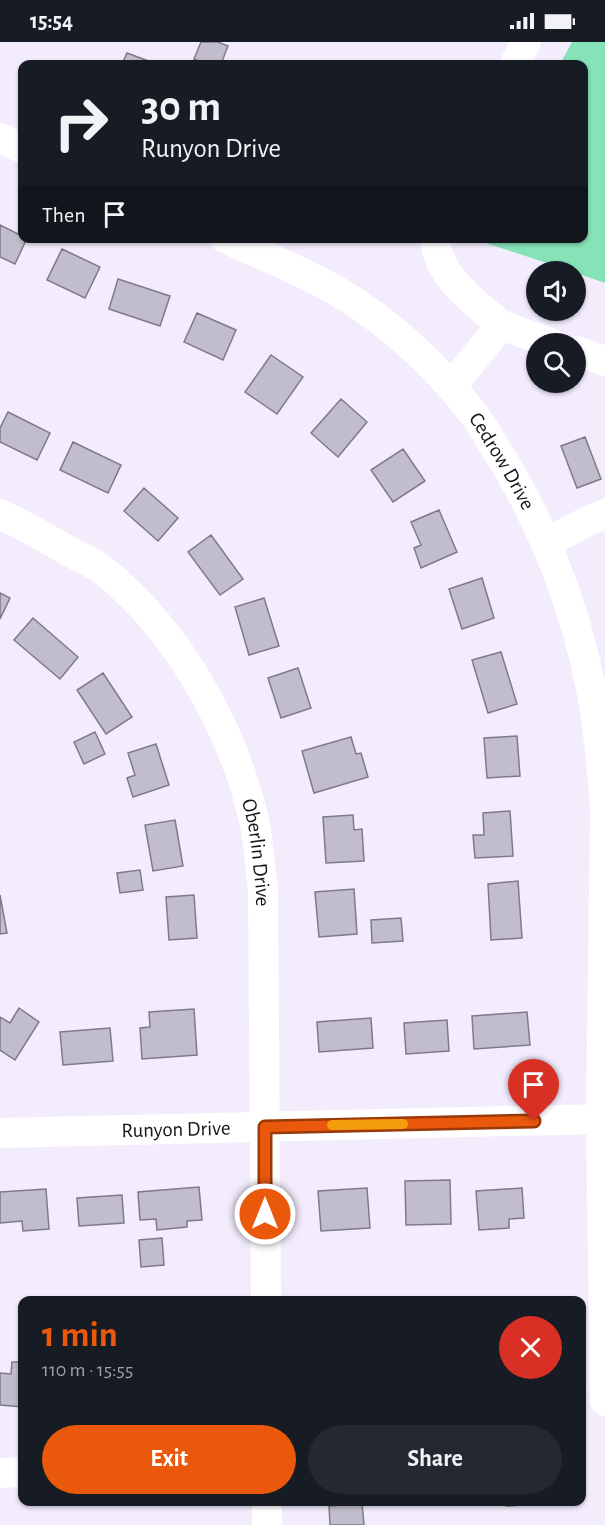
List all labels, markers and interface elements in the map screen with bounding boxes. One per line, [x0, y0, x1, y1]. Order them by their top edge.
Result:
text: 15:54 [30, 10, 73, 32]
icon: right [42, 84, 120, 162]
text: 30 m [141, 86, 221, 128]
text: Runyon Drive [141, 135, 281, 162]
icon: arrive [98, 198, 131, 231]
text: Then [42, 204, 86, 226]
map controls [526, 261, 586, 393]
button: sound [526, 261, 586, 321]
button: search [526, 333, 586, 393]
street label: Cedrow Drive [465, 409, 538, 513]
street label: Oberlin Drive [238, 796, 273, 907]
pin [508, 1059, 559, 1121]
icon: arrive [517, 1068, 550, 1101]
street label: Runyon Drive [121, 1118, 231, 1141]
position arrow [233, 1182, 297, 1246]
button: close [499, 1316, 562, 1379]
text: 1 min [42, 1317, 118, 1353]
text: 110 m · 15:55 [42, 1360, 133, 1380]
button: Exit [42, 1425, 296, 1494]
button: Share [308, 1425, 562, 1494]

